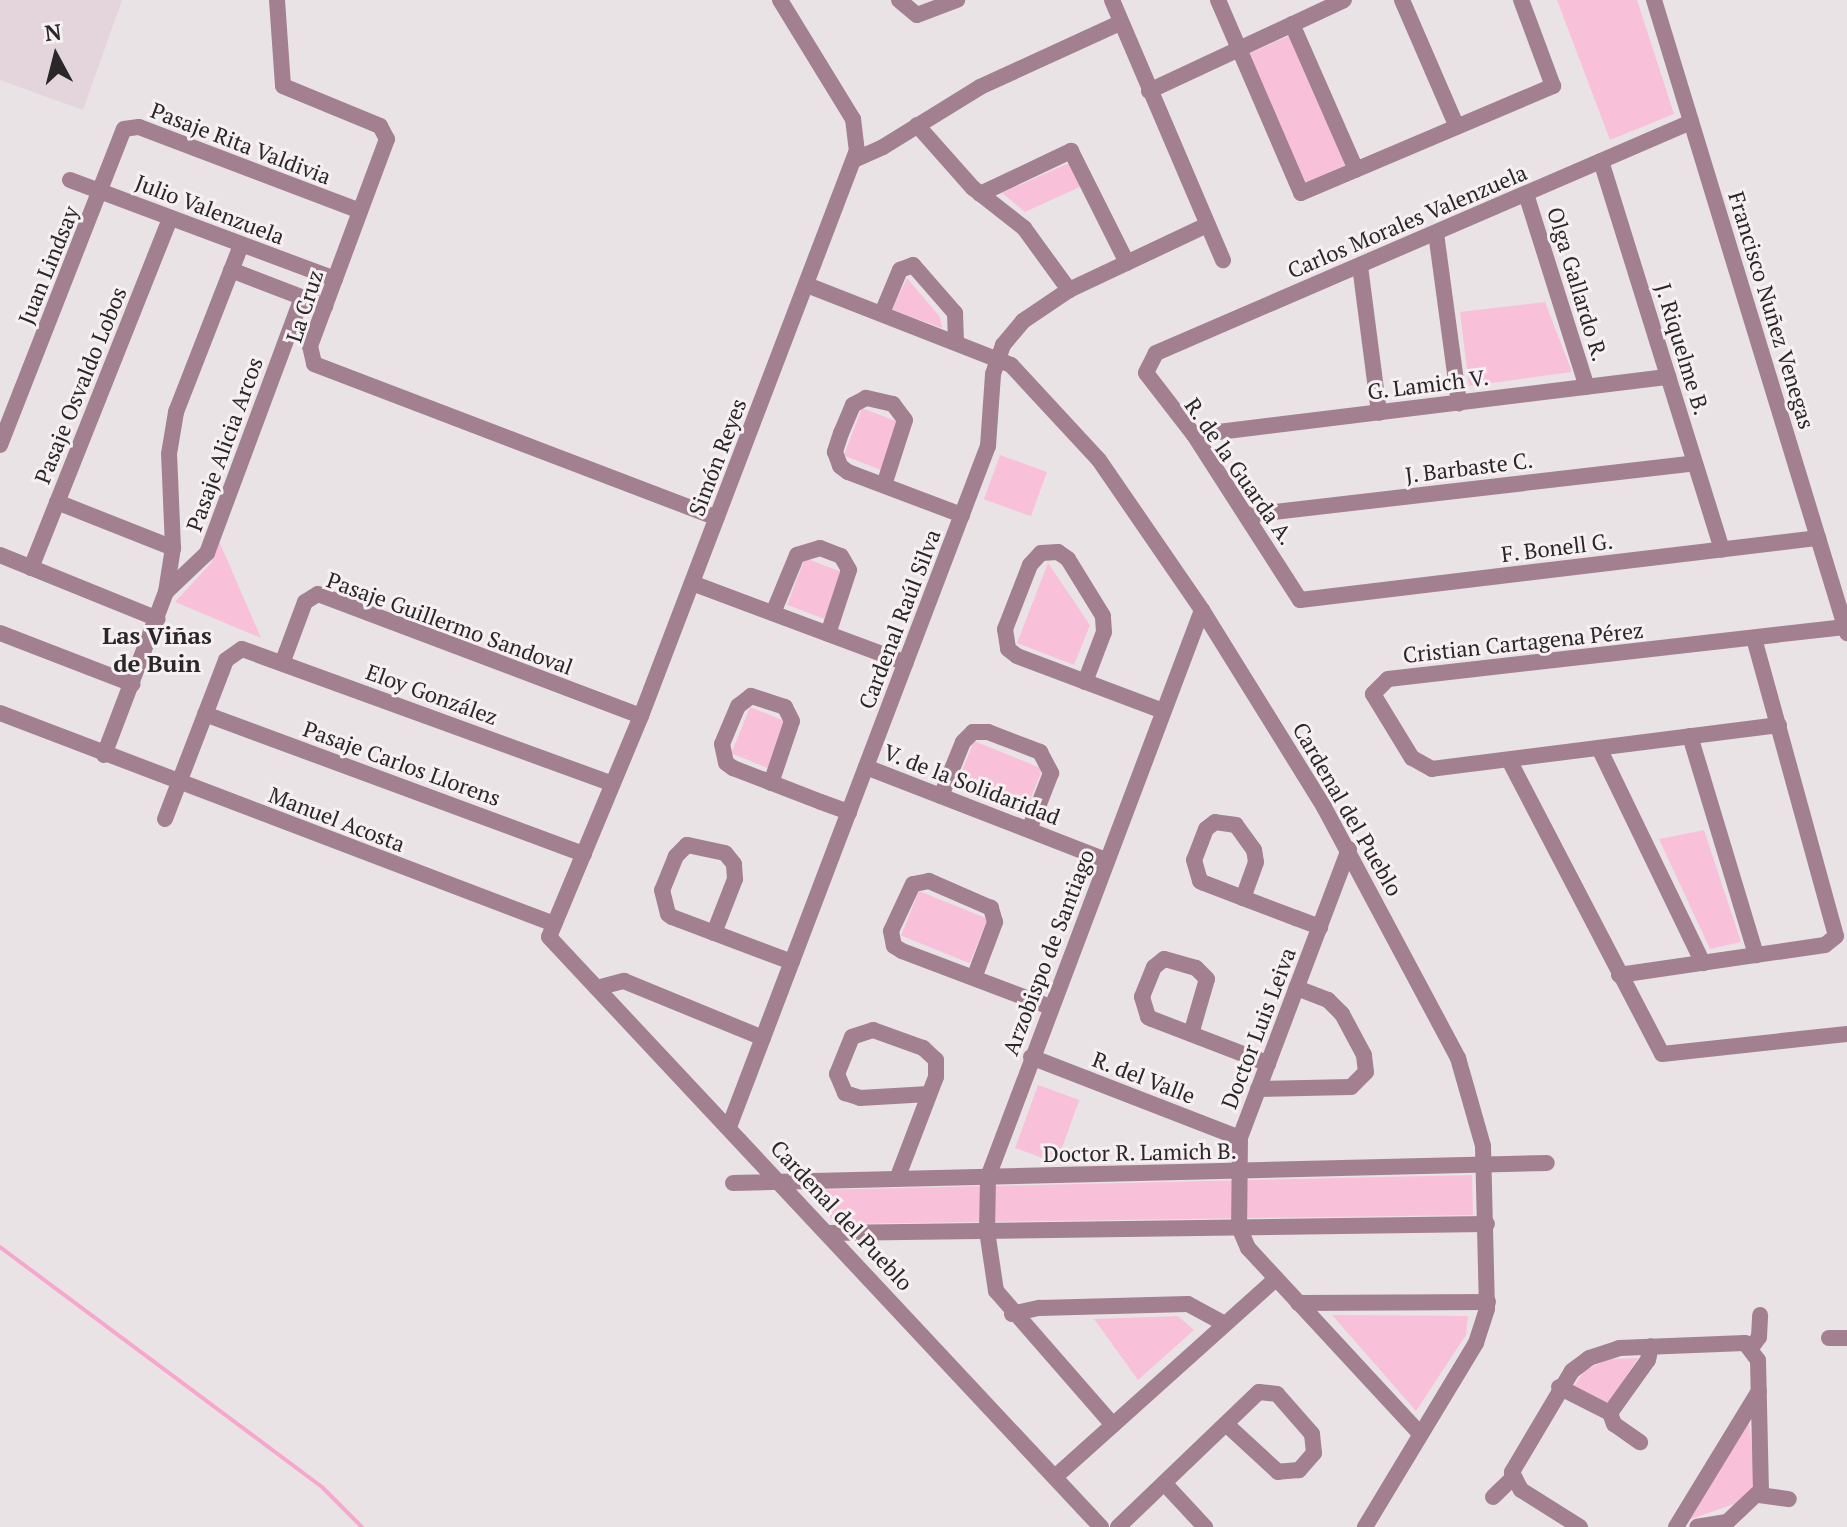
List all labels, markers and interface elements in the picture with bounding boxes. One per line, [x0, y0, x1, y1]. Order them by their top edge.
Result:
north arrow [16, 16, 96, 96]
text: N [43, 16, 63, 47]
street label: Pasaje Rita Valdivia [147, 96, 335, 190]
street label: Carlos Morales Valenzuela [1283, 158, 1531, 284]
street label: Julio Valenzuela [131, 168, 289, 250]
street label: Francisco Nuñez Venegas [1723, 188, 1821, 432]
street label: Juan Lindsay [12, 202, 84, 328]
street label: Olga Gallardo R. [1542, 204, 1614, 364]
street label: La Cruz [280, 266, 328, 346]
street label: J. Riquelme B. [1650, 280, 1716, 418]
street label: Pasaje Osvaldo Lobos [28, 283, 132, 487]
street label: Pasaje Alicia Arcos [180, 353, 268, 535]
street label: G. Lamich V. [1365, 363, 1491, 405]
street label: R. de la Guarda A. [1179, 392, 1301, 550]
street label: Simón Reyes [683, 395, 751, 519]
street label: J. Barbaste C. [1403, 446, 1535, 488]
street label: Cardenal Raúl Silva [853, 526, 945, 712]
street label: F. Bonell G. [1499, 527, 1615, 567]
street label: Pasaje Guillermo Sandoval [323, 566, 577, 680]
street label: Cristian Cartagena Pérez [1401, 616, 1645, 668]
district label: Las Viñas de Buin [102, 622, 212, 678]
street label: Eloy González [363, 658, 501, 730]
street label: Pasaje Carlos Llorens [300, 715, 504, 811]
street label: Cardenal del Pueblo [1288, 718, 1408, 900]
street label: V. de la Solidaridad [880, 738, 1064, 830]
street label: Manuel Acosta [265, 781, 409, 857]
street label: Arzobispo de Santiago [997, 845, 1099, 1059]
street label: Doctor Luis Leiva [1215, 944, 1301, 1112]
street label: R. del Valle [1088, 1045, 1200, 1109]
street label: Cardenal del Pueblo [766, 1134, 918, 1296]
street label: Doctor R. Lamich B. [1043, 1137, 1237, 1167]

